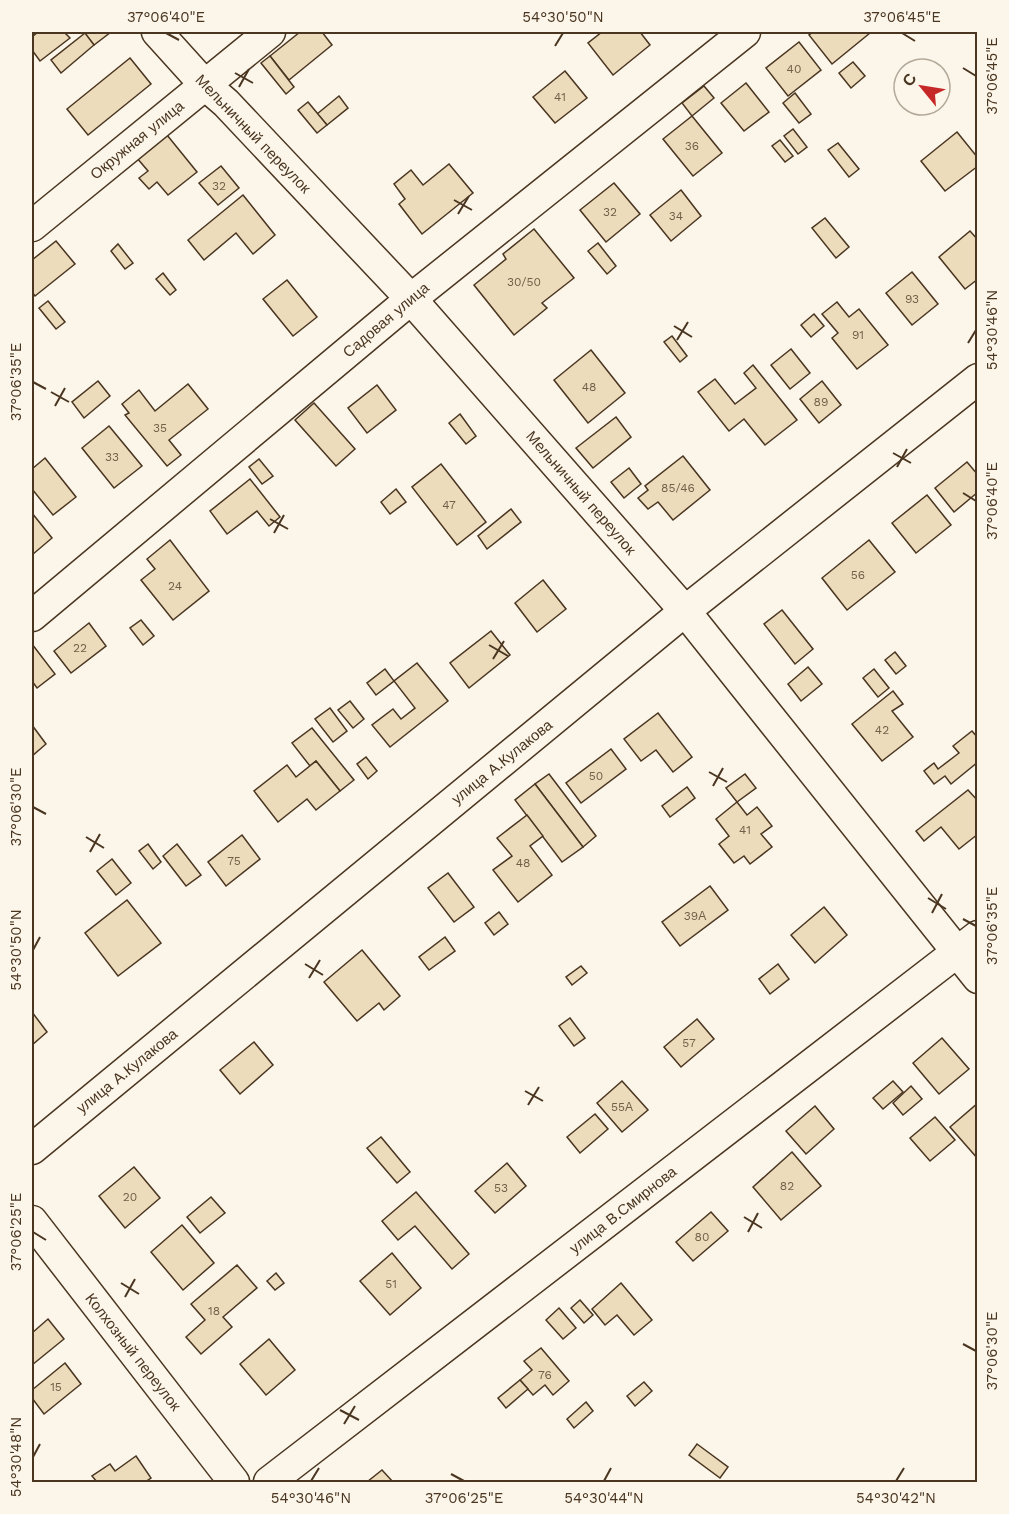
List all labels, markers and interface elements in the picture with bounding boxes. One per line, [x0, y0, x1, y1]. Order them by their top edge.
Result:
text: 37°06'40"E [127, 8, 205, 26]
text: 54°30'50"N [522, 8, 604, 26]
text: 37°06'45"E [863, 8, 941, 26]
text: 37°06'45"E [983, 37, 1001, 115]
north arrow [892, 57, 952, 117]
house number: 40 [787, 62, 801, 76]
text: С [898, 70, 921, 90]
street label: Мельничный переулок [192, 71, 315, 197]
house number: 41 [554, 90, 566, 104]
street label: Окружная улица [87, 96, 188, 183]
house number: 36 [685, 139, 699, 153]
house number: 32 [212, 179, 226, 193]
house number: 32 [603, 205, 617, 219]
house number: 34 [669, 209, 683, 223]
house number: 30/50 [507, 275, 541, 289]
street label: Садовая улица [339, 278, 433, 361]
text: 54°30'46"N [983, 290, 1001, 370]
house number: 93 [905, 292, 919, 306]
house number: 91 [852, 328, 864, 342]
text: 37°06'35"E [7, 343, 25, 421]
house number: 48 [582, 380, 596, 394]
house number: 89 [814, 395, 828, 409]
house number: 35 [153, 421, 167, 435]
street label: Мельничный переулок [522, 427, 640, 559]
house number: 33 [105, 450, 119, 464]
text: 37°06'40"E [983, 462, 1001, 540]
house number: 85/46 [661, 481, 695, 495]
house number: 47 [442, 498, 456, 512]
house number: 56 [851, 568, 865, 582]
house number: 24 [168, 579, 182, 593]
house number: 22 [73, 641, 87, 655]
street label: улица А.Кулакова [448, 715, 557, 808]
house number: 42 [875, 723, 889, 737]
text: 37°06'30"E [7, 767, 25, 847]
house number: 50 [589, 769, 603, 783]
house number: 41 [739, 823, 751, 837]
house number: 75 [227, 854, 241, 868]
house number: 48 [516, 856, 530, 870]
text: 37°06'35"E [983, 887, 1001, 965]
text: 54°30'50"N [7, 909, 25, 991]
house number: 39А [684, 909, 706, 923]
street label: улица А.Кулакова [73, 1024, 182, 1117]
house number: 57 [682, 1036, 696, 1050]
house number: 55А [611, 1100, 633, 1114]
street label: улица В.Смирнова [566, 1162, 681, 1257]
house number: 82 [780, 1179, 794, 1193]
house number: 53 [494, 1181, 508, 1195]
house number: 20 [123, 1190, 137, 1204]
text: 37°06'25"E [7, 1193, 25, 1271]
house number: 80 [695, 1230, 709, 1244]
house number: 51 [385, 1277, 397, 1291]
street label: Колхозный переулок [81, 1290, 185, 1415]
house number: 18 [208, 1304, 220, 1318]
text: 37°06'30"E [983, 1311, 1001, 1391]
house number: 76 [538, 1368, 552, 1382]
house number: 15 [50, 1380, 62, 1394]
text: 54°30'48"N [7, 1417, 25, 1497]
text: 54°30'46"N [271, 1489, 351, 1507]
text: 37°06'25"E [425, 1489, 503, 1507]
text: 54°30'44"N [564, 1489, 644, 1507]
text: 54°30'42"N [856, 1489, 936, 1507]

